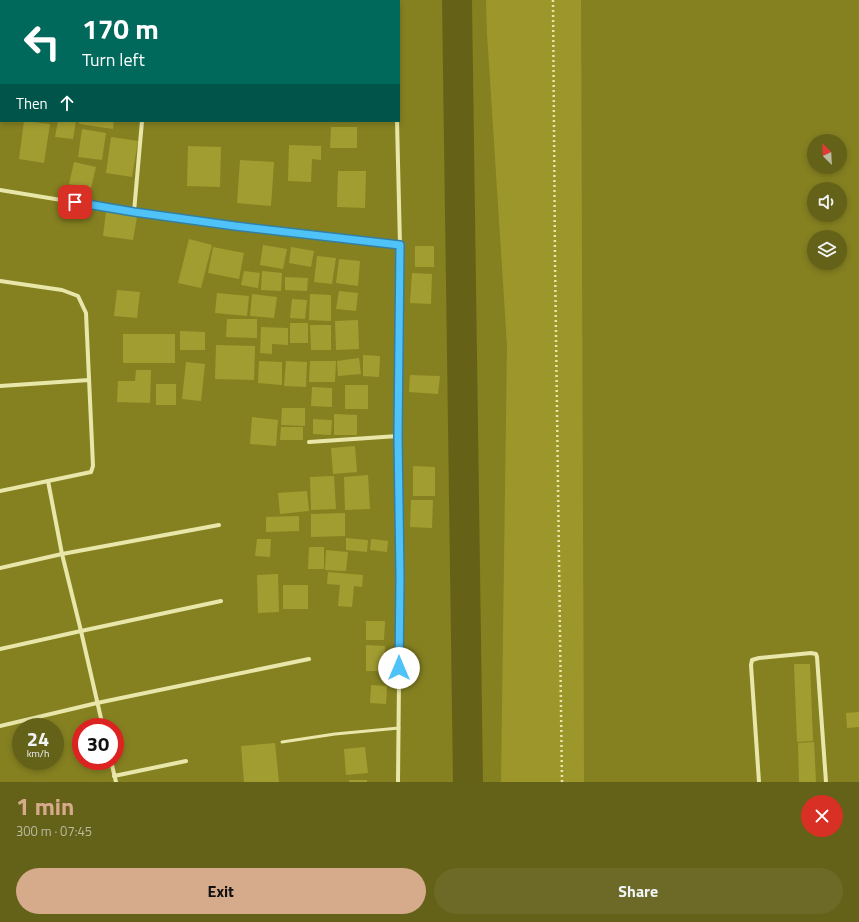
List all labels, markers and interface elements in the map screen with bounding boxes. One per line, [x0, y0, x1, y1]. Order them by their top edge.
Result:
text: 170 m [82, 7, 159, 50]
icon: left [16, 16, 68, 68]
text: Turn left [82, 46, 145, 73]
text: Then [16, 92, 48, 115]
icon: ahead [56, 92, 78, 114]
north arrow [807, 134, 847, 174]
map controls [807, 134, 847, 270]
button: sound [807, 182, 847, 222]
pin [58, 185, 92, 219]
icon: arrive [64, 191, 86, 213]
button: layers [807, 230, 847, 270]
position arrow [378, 647, 420, 689]
speed limit sign: 30 [72, 718, 124, 770]
text: 24 [27, 723, 49, 754]
text: km/h [27, 746, 49, 761]
text: 1 min [16, 788, 74, 824]
button: close [801, 795, 843, 837]
text: 300 m · 07:45 [16, 821, 92, 841]
button: Exit [16, 868, 426, 914]
button: Share [434, 868, 843, 914]

